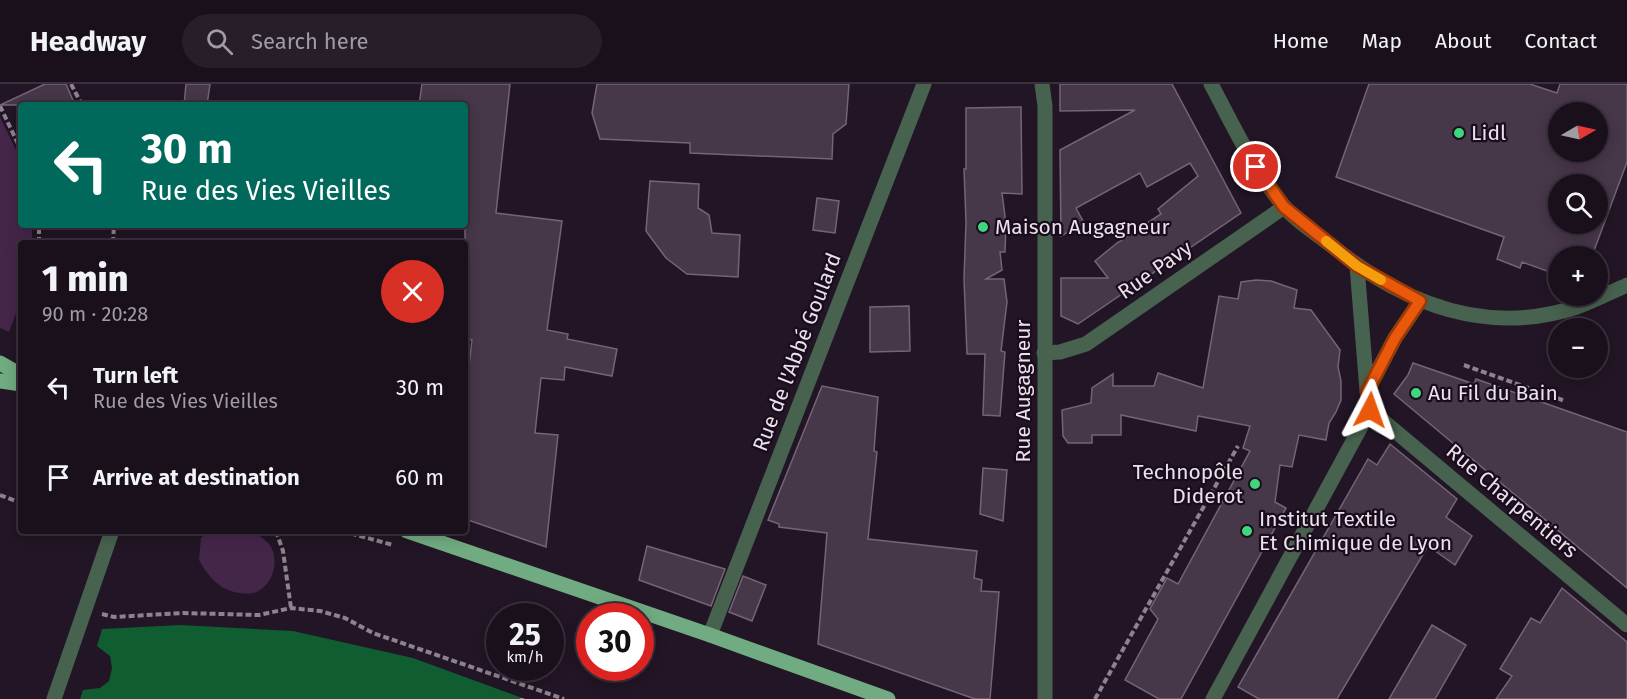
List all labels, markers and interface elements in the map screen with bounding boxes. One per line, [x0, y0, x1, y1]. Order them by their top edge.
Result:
search box [182, 14, 602, 68]
text: Headway [30, 25, 146, 58]
icon: search [203, 25, 236, 58]
text: Search here [251, 28, 369, 55]
text: Home [1273, 28, 1329, 54]
text: Map [1362, 28, 1402, 54]
text: About [1435, 28, 1492, 54]
text: Contact [1525, 28, 1597, 54]
north arrow [1548, 102, 1608, 162]
map controls [1548, 102, 1608, 378]
place label: Lidl [1471, 120, 1506, 146]
text: 30 m [141, 124, 233, 174]
icon: left [42, 126, 120, 204]
marker: Lidl [1452, 126, 1466, 140]
pin [1230, 141, 1281, 192]
icon: arrive [1239, 150, 1272, 183]
button: search [1548, 174, 1608, 234]
text: Rue des Vies Vieilles [141, 175, 391, 207]
place label: Maison Augagneur [995, 214, 1170, 240]
marker: Maison Augagneur [976, 220, 990, 234]
street label: Rue Pavy [1113, 235, 1198, 305]
button: + [1548, 246, 1608, 306]
street label: Rue de l'Abbé Goulard [747, 249, 847, 455]
text: 1 min [42, 257, 128, 301]
button: close [381, 260, 444, 323]
text: 90 m · 20:28 [42, 302, 148, 326]
button: − [1548, 318, 1608, 378]
street label: Rue Augagneur [1010, 320, 1036, 462]
text: Turn left [93, 362, 178, 389]
icon: left [42, 371, 75, 404]
text: 30 m [396, 374, 444, 401]
position arrow [1338, 378, 1402, 442]
place label: Au Fil du Bain [1428, 380, 1558, 406]
marker: Au Fil du Bain [1409, 386, 1423, 400]
text: Rue des Vies Vieilles [93, 389, 278, 413]
street label: Rue Charpentiers [1441, 438, 1583, 564]
place label: Technopôle Diderot [1133, 459, 1243, 509]
icon: arrive [42, 461, 75, 494]
text: Arrive at destination [93, 464, 300, 491]
text: 60 m [395, 464, 444, 491]
marker: Technopôle Diderot [1248, 477, 1262, 491]
place label: Institut Textile Et Chimique de Lyon [1259, 506, 1452, 556]
marker: Institut Textile Et Chimique de Lyon [1240, 524, 1254, 538]
speed limit sign: 30 [576, 603, 654, 681]
text: 25 [509, 617, 541, 653]
text: km/h [506, 648, 544, 666]

